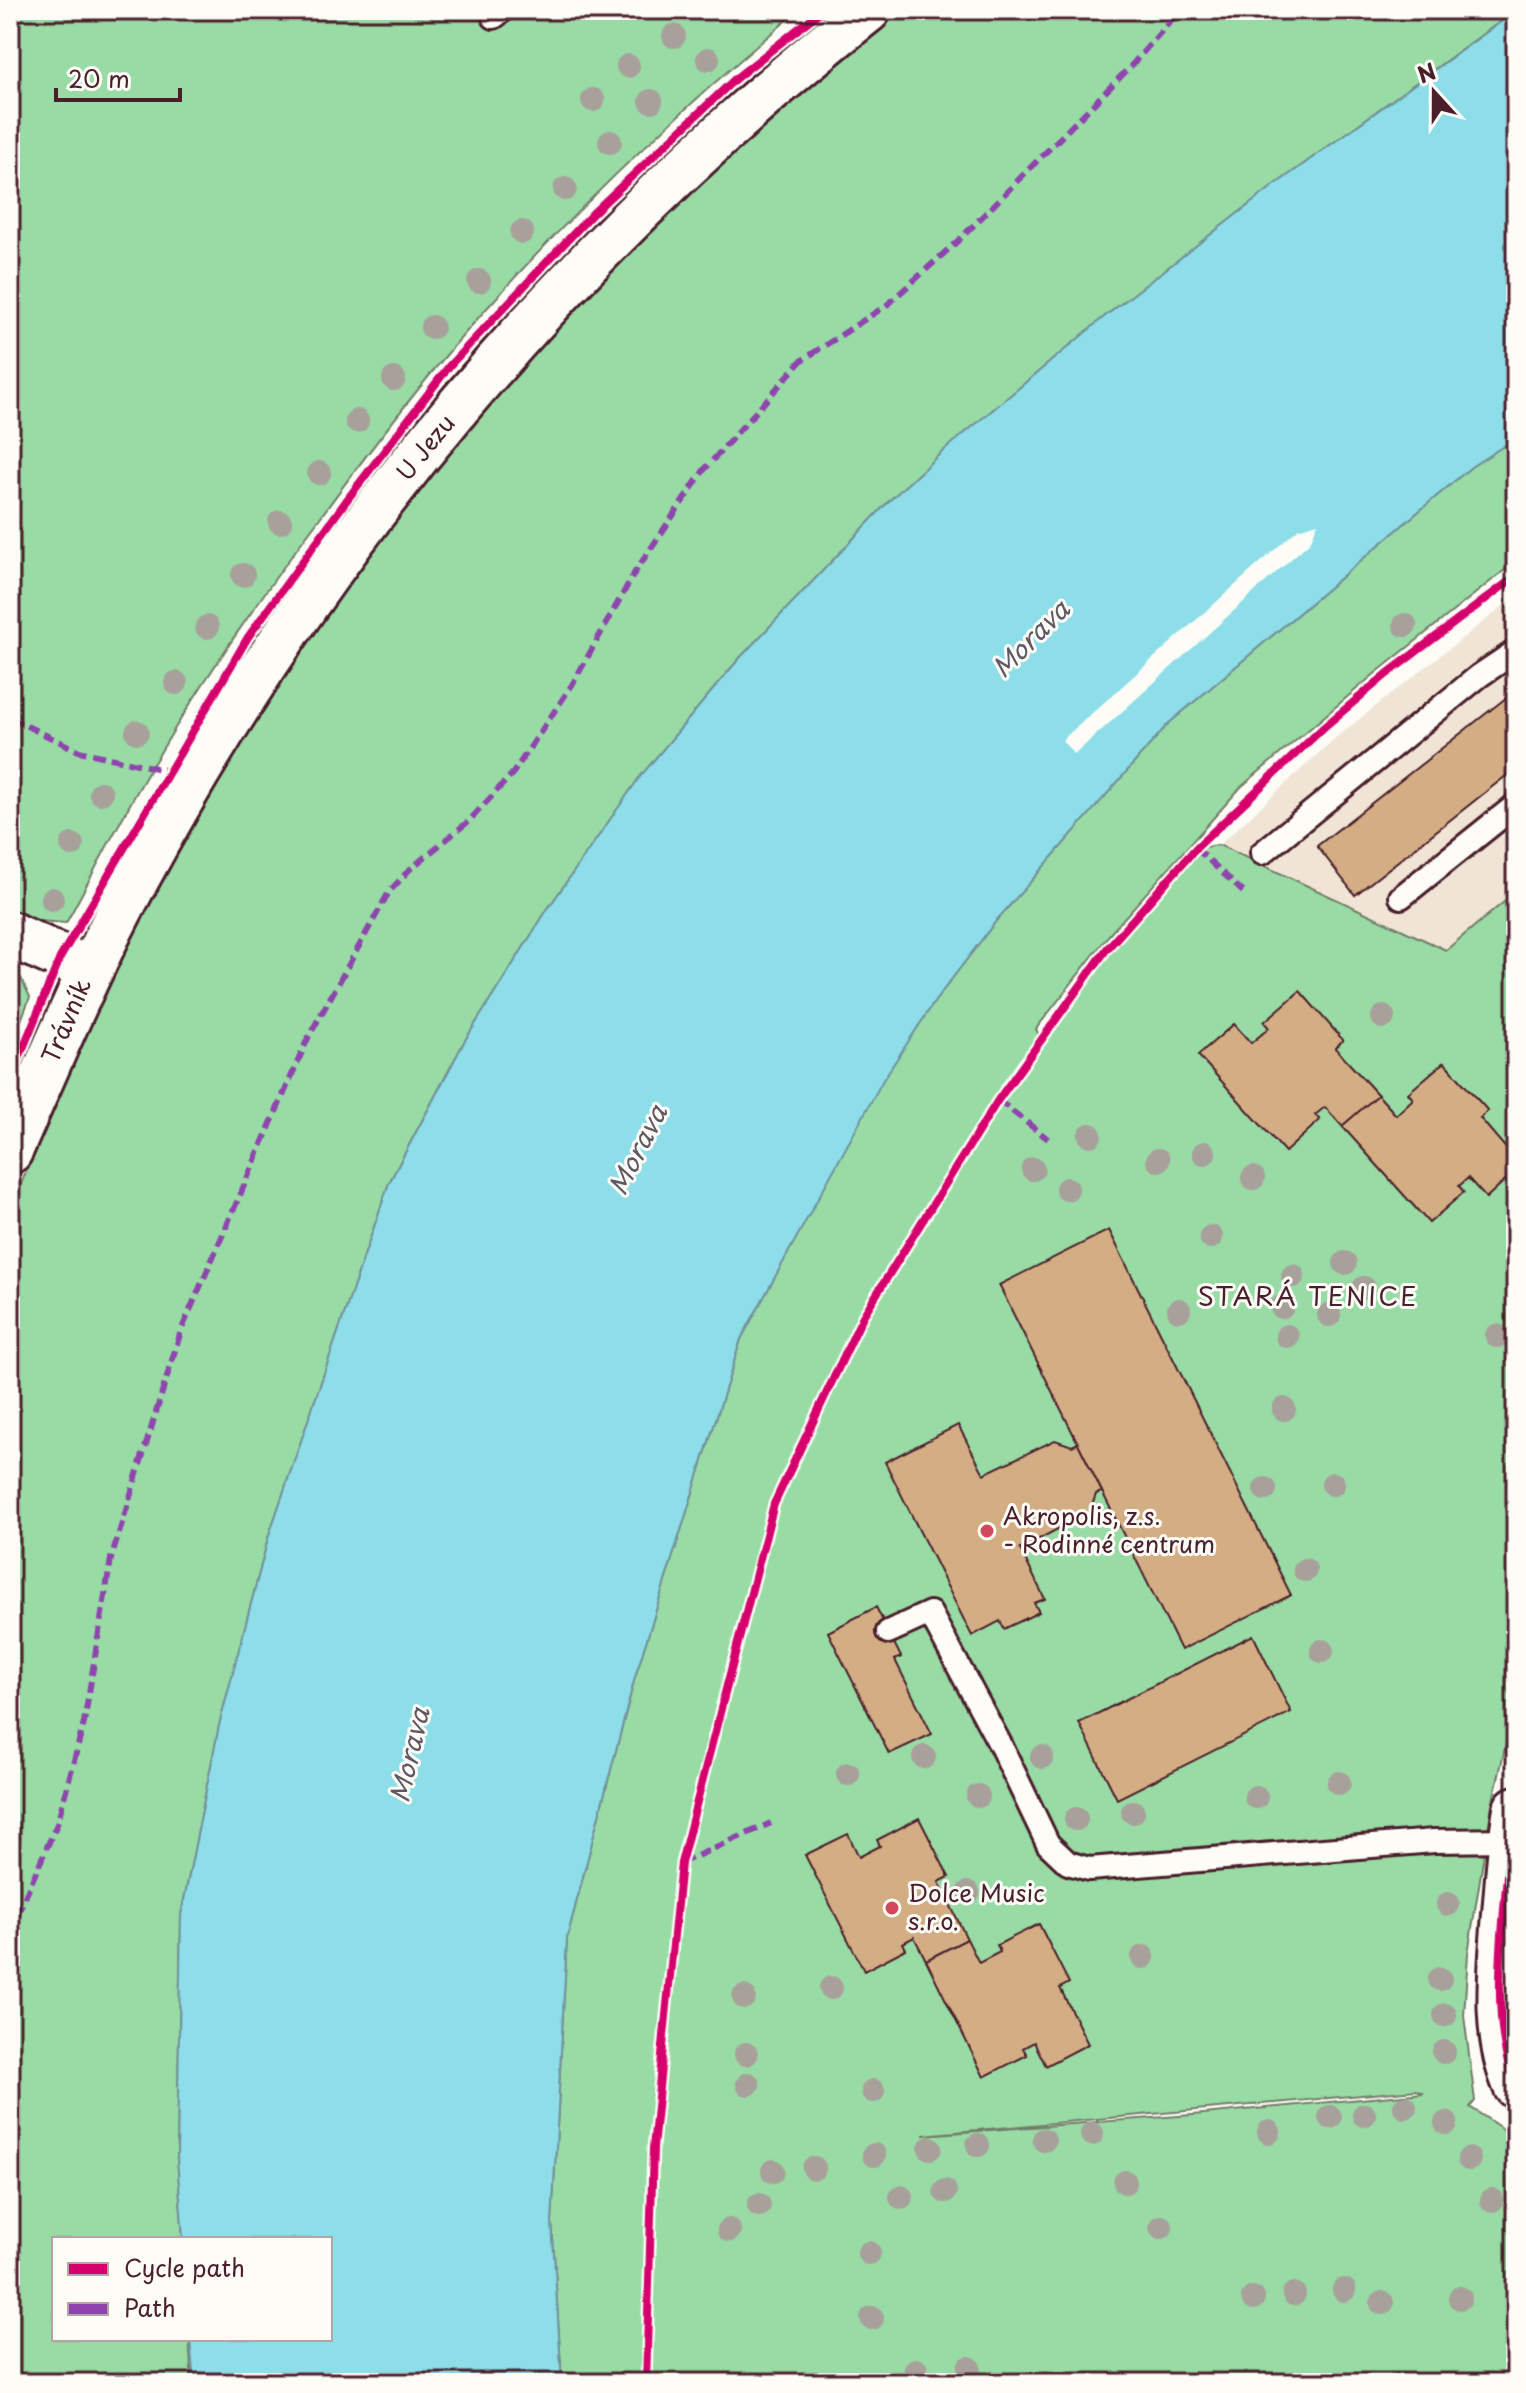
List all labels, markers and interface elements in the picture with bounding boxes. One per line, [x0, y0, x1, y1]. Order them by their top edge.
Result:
scale bar [56, 52, 180, 102]
north arrow [1394, 52, 1474, 132]
text: N [1412, 53, 1440, 90]
text: 20 m [68, 60, 130, 96]
street label: U Jezu [386, 406, 462, 488]
water label: Morava [982, 590, 1078, 686]
street label: Trávník [31, 972, 99, 1068]
water label: Morava [597, 1097, 676, 1201]
district label: STARÁ TENICE [1198, 1276, 1418, 1315]
place label: Akropolis, z.s. - Rodinné centrum [1003, 1497, 1215, 1561]
marker: Akropolis, z.s. - Rodinné centrum [978, 1522, 996, 1540]
water label: Morava [379, 1703, 438, 1806]
place label: Dolce Music s.r.o. [908, 1874, 1045, 1938]
marker: Dolce Music s.r.o. [883, 1899, 901, 1917]
legend [52, 2237, 332, 2341]
text: Cycle path [124, 2249, 245, 2285]
text: Path [124, 2289, 176, 2325]

